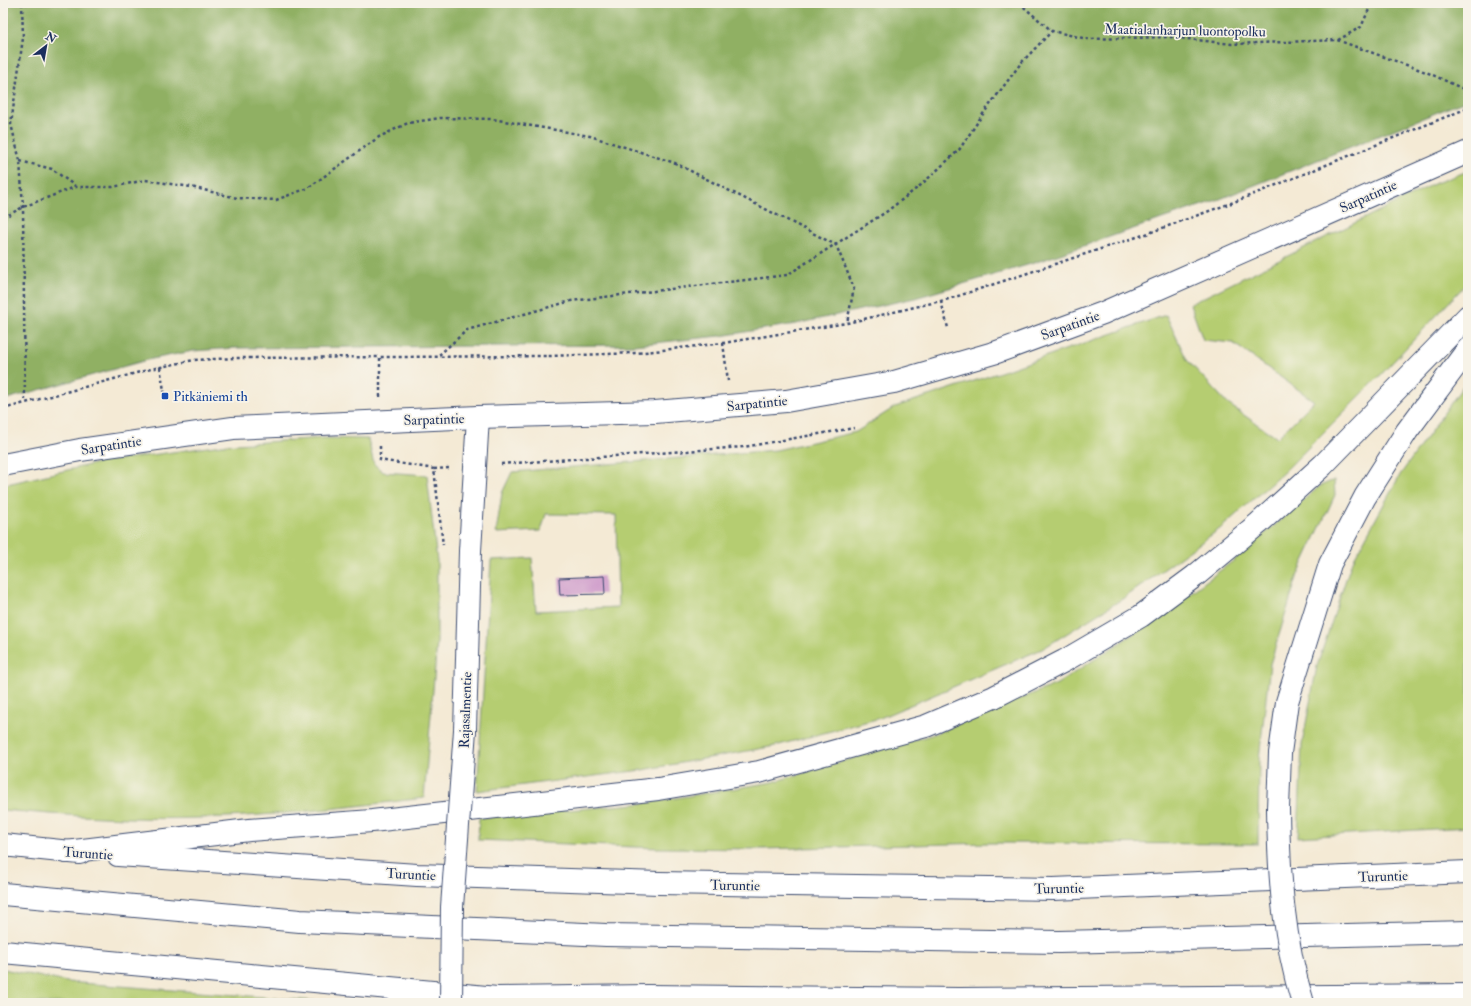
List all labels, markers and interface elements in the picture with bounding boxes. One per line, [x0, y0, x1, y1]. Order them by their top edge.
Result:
street label: Maatialanharjun luontopolku [1104, 21, 1266, 41]
north arrow [26, 26, 66, 66]
text: N [42, 29, 59, 47]
street label: Sarpatintie [1337, 176, 1400, 218]
street label: Sarpatintie [1039, 307, 1102, 345]
place label: Pitkäniemi th [173, 388, 248, 405]
marker: Pitkäniemi th [160, 391, 170, 401]
street label: Sarpatintie [726, 392, 789, 416]
street label: Sarpatintie [403, 410, 465, 430]
street label: Sarpatintie [80, 432, 143, 460]
street label: Rajasalmentie [456, 671, 475, 749]
street label: Turuntie [63, 843, 114, 864]
street label: Turuntie [386, 865, 436, 884]
street label: Turuntie [1358, 867, 1408, 886]
street label: Turuntie [710, 877, 760, 894]
street label: Turuntie [1034, 880, 1084, 897]

